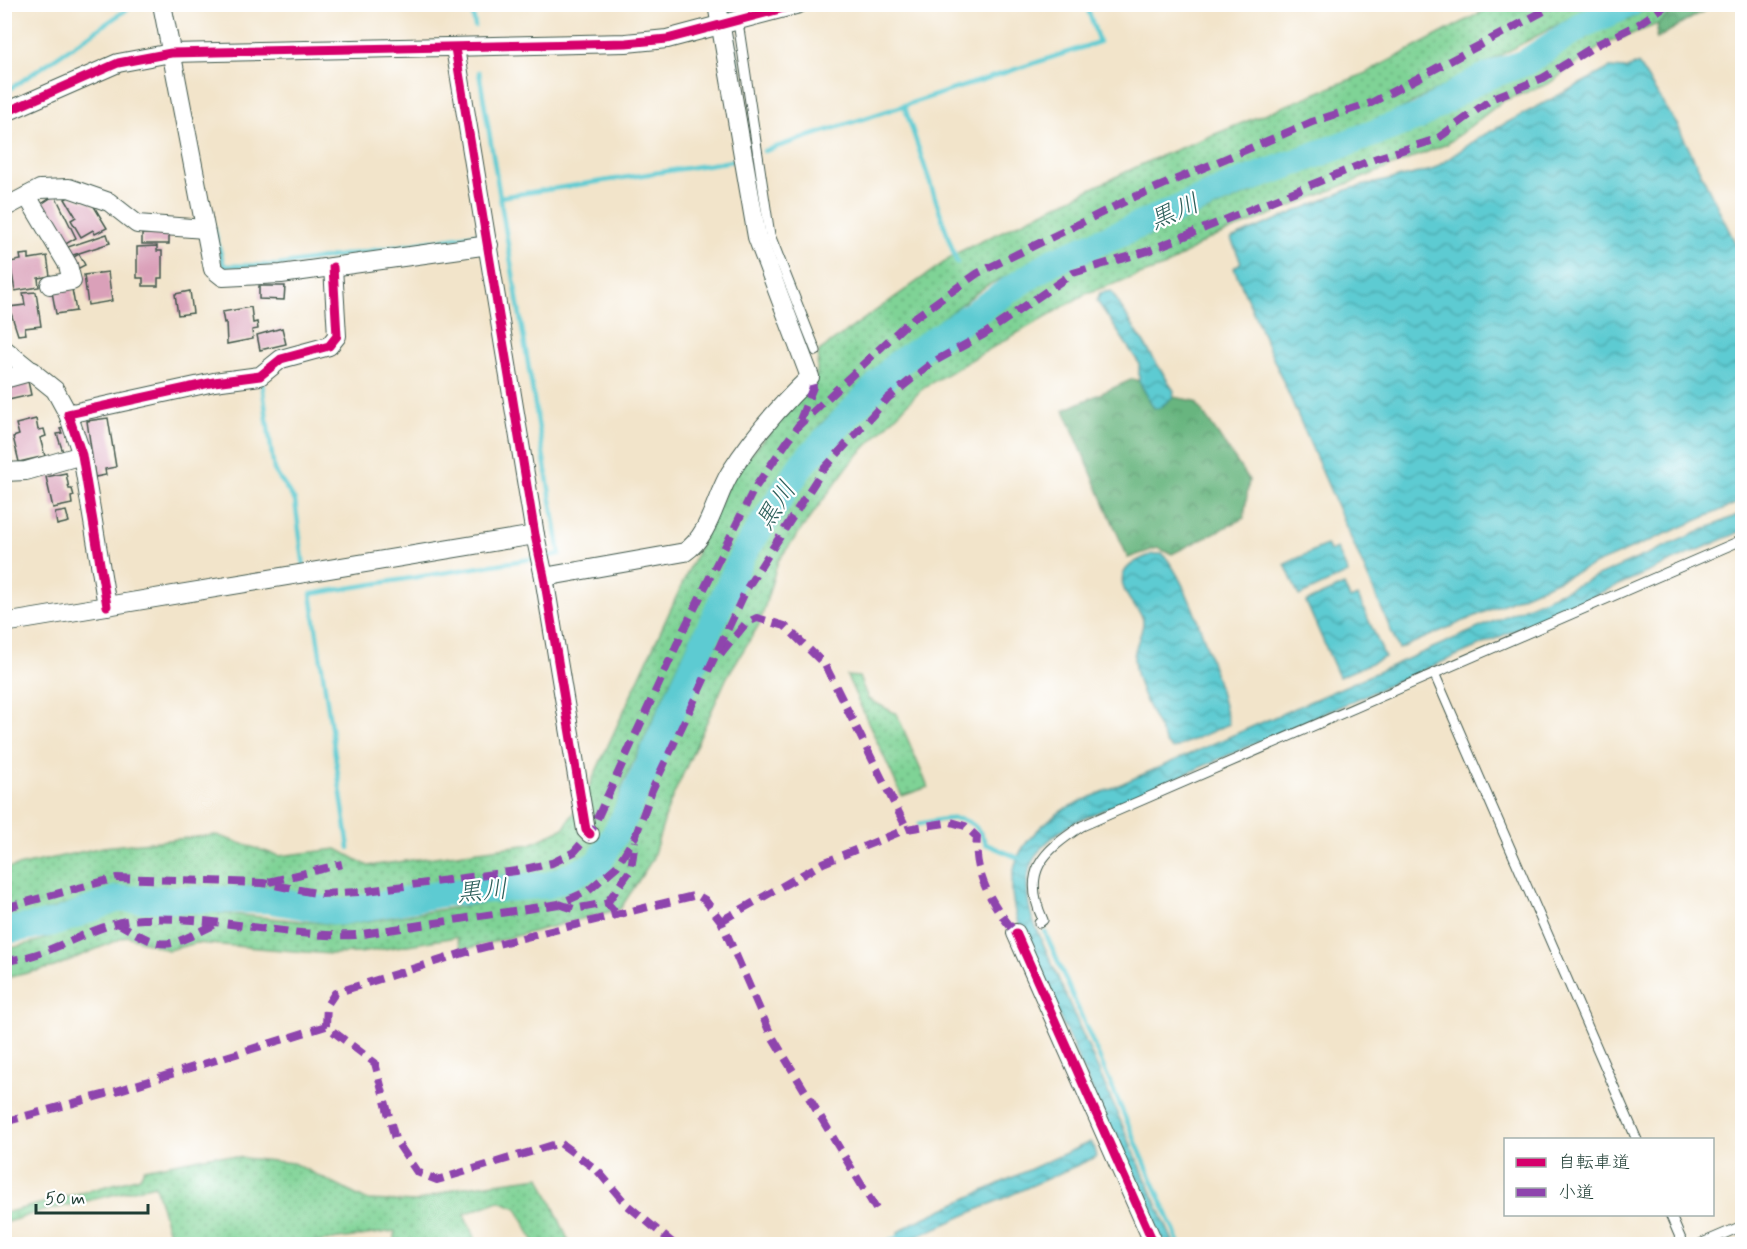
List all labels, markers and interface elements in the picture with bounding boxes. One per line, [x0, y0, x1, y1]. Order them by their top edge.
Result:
water label: 黒川 [1144, 187, 1205, 239]
water label: 黒川 [748, 475, 805, 537]
water label: 黒川 [455, 873, 510, 911]
legend [1504, 1138, 1714, 1216]
text: 自転車道 [1558, 1151, 1630, 1175]
scale bar [36, 1177, 148, 1215]
text: 小道 [1558, 1181, 1594, 1205]
text: 50 m [45, 1187, 85, 1211]

